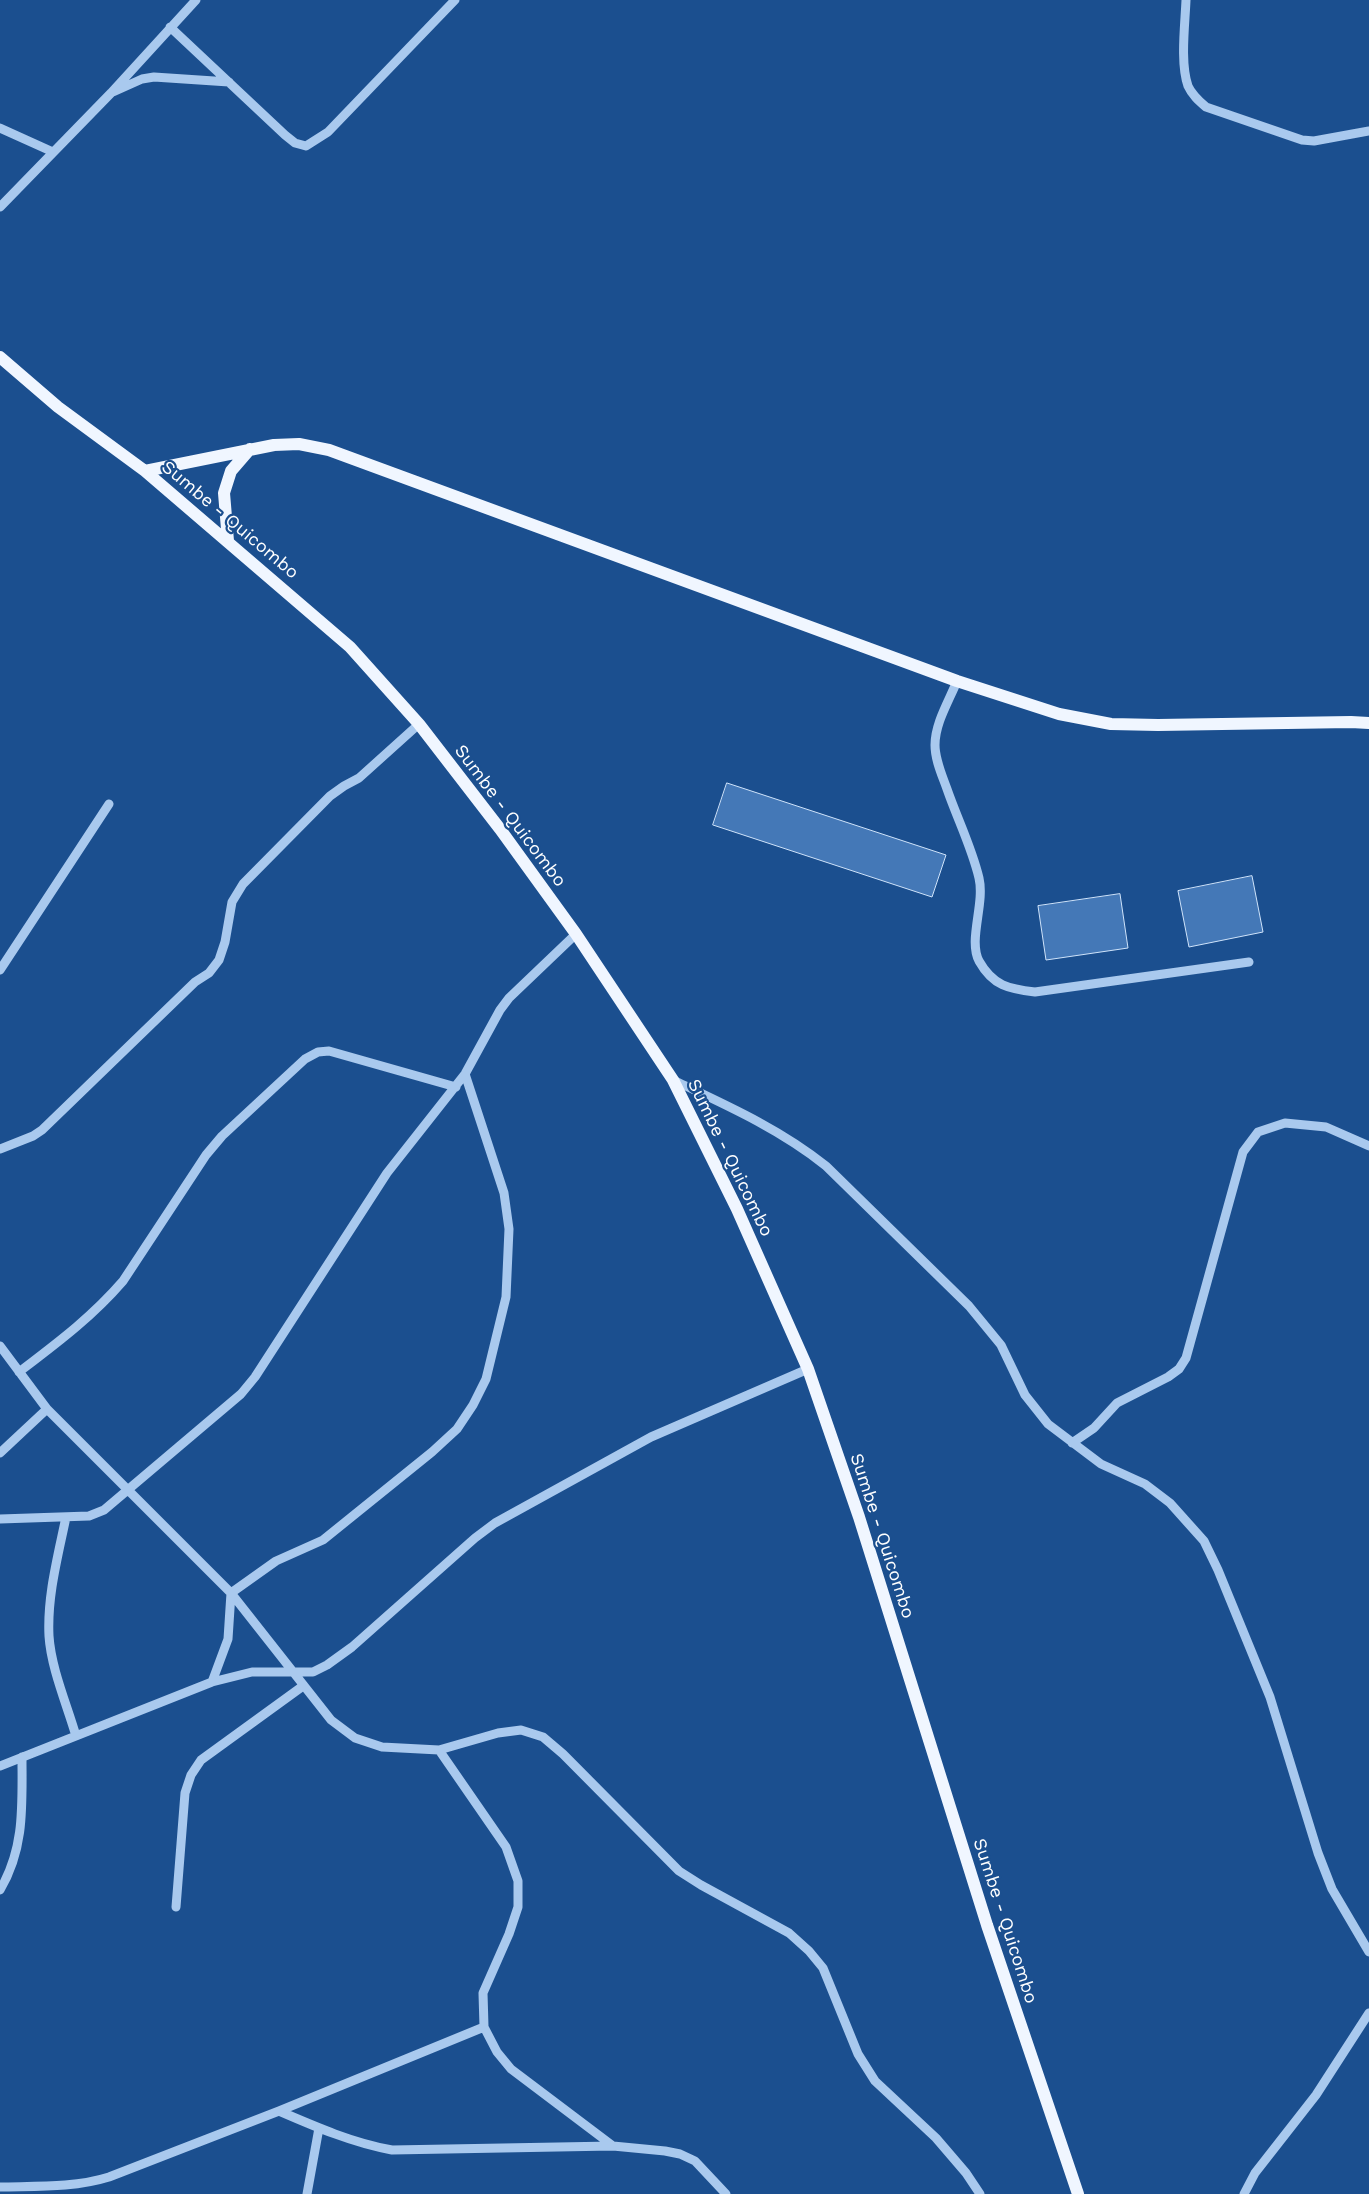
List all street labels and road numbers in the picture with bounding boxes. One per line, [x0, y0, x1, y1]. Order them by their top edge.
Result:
street label: Sumbe - Quicombo [157, 456, 303, 584]
street label: Sumbe - Quicombo [450, 741, 570, 891]
street label: Sumbe - Quicombo [683, 1076, 777, 1240]
street label: Sumbe - Quicombo [845, 1451, 919, 1621]
street label: Sumbe - Quicombo [968, 1836, 1042, 2006]

